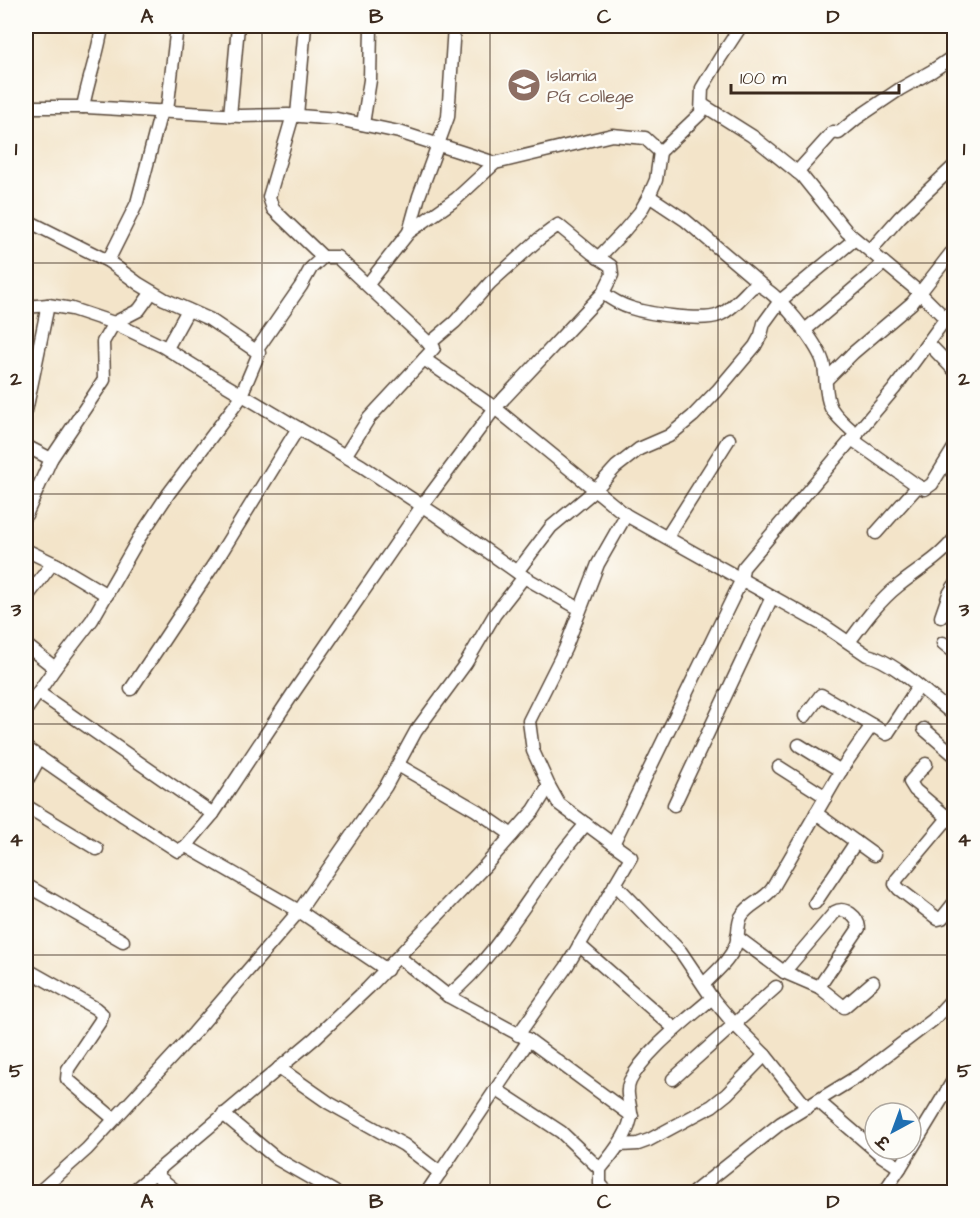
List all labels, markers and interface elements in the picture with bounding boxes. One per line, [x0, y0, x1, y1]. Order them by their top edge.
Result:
text: A [141, 3, 154, 31]
text: B [369, 3, 384, 31]
text: C [597, 3, 612, 31]
text: D [827, 3, 840, 31]
scale bar [731, 57, 899, 95]
place label: Islamia PG college [547, 63, 634, 110]
text: 100 m [740, 66, 786, 91]
school or university icon: Islamia PG college [506, 67, 542, 103]
text: 1 [15, 135, 18, 163]
text: 1 [963, 135, 966, 163]
text: 2 [9, 365, 22, 393]
text: 2 [957, 365, 970, 393]
text: 3 [10, 596, 22, 624]
text: 3 [958, 596, 970, 624]
text: 4 [9, 826, 23, 854]
text: 4 [957, 826, 971, 854]
text: 5 [9, 1057, 24, 1085]
text: 5 [957, 1057, 972, 1085]
north arrow [863, 1101, 923, 1161]
text: उ [872, 1129, 897, 1155]
text: A [141, 1188, 154, 1216]
text: B [369, 1188, 384, 1216]
text: C [597, 1188, 612, 1216]
text: D [827, 1188, 840, 1216]

